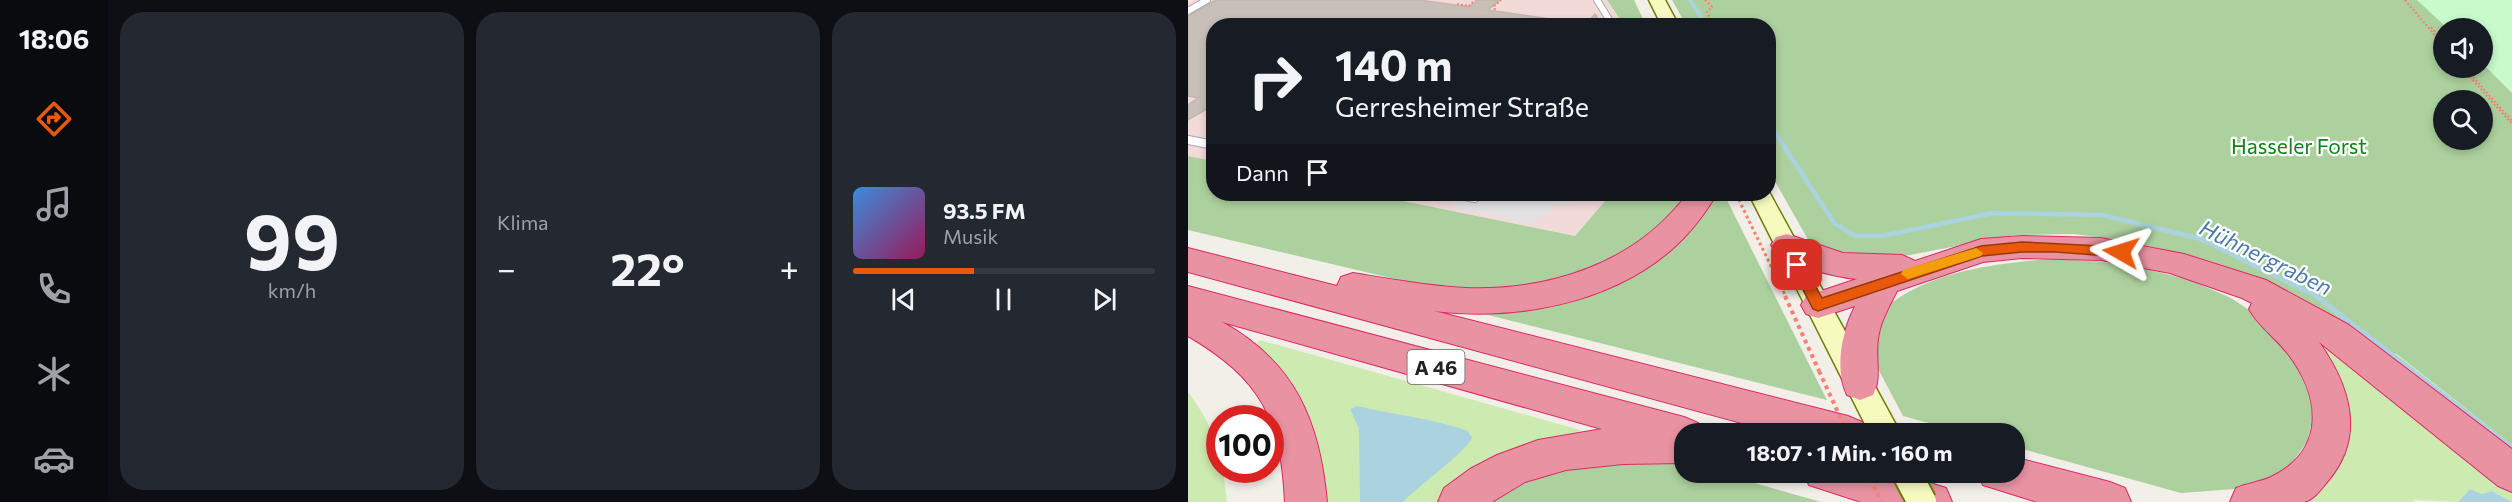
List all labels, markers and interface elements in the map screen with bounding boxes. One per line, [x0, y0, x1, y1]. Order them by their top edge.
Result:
map controls [2433, 18, 2493, 150]
button: sound [2433, 18, 2493, 78]
text: 18:06 [19, 22, 89, 55]
text: 140 m [1335, 38, 1452, 90]
icon: right [1236, 42, 1314, 120]
text: Gerresheimer Straße [1335, 90, 1589, 123]
button: search [2433, 90, 2493, 150]
icon: directions [33, 98, 75, 140]
park label: Hasseler Forst [2231, 133, 2367, 158]
icon: arrive [1301, 156, 1334, 189]
text: Dann [1236, 159, 1289, 186]
icon: music [33, 183, 75, 225]
text: 99 [244, 191, 340, 286]
text: 93.5 FM [943, 197, 1026, 224]
text: Klima [497, 210, 549, 234]
water label: Hühnergraben [2196, 213, 2336, 301]
position arrow [2089, 220, 2153, 284]
text: Musik [943, 224, 998, 248]
pin [1771, 239, 1822, 290]
text: 22° [611, 240, 685, 295]
text: − [497, 247, 516, 288]
text: + [780, 247, 799, 288]
icon: arrive [1780, 248, 1813, 281]
icon: phone [33, 268, 75, 310]
text: km/h [268, 278, 316, 302]
icon: previous [887, 283, 920, 316]
icon: pause [987, 283, 1020, 316]
icon: next [1088, 283, 1121, 316]
road number: A 46 [1408, 350, 1464, 384]
icon: climate [33, 353, 75, 395]
speed limit sign: 100 [1206, 405, 1284, 483]
icon: car [33, 438, 75, 480]
text: 18:07 · 1 Min. · 160 m [1747, 439, 1952, 466]

